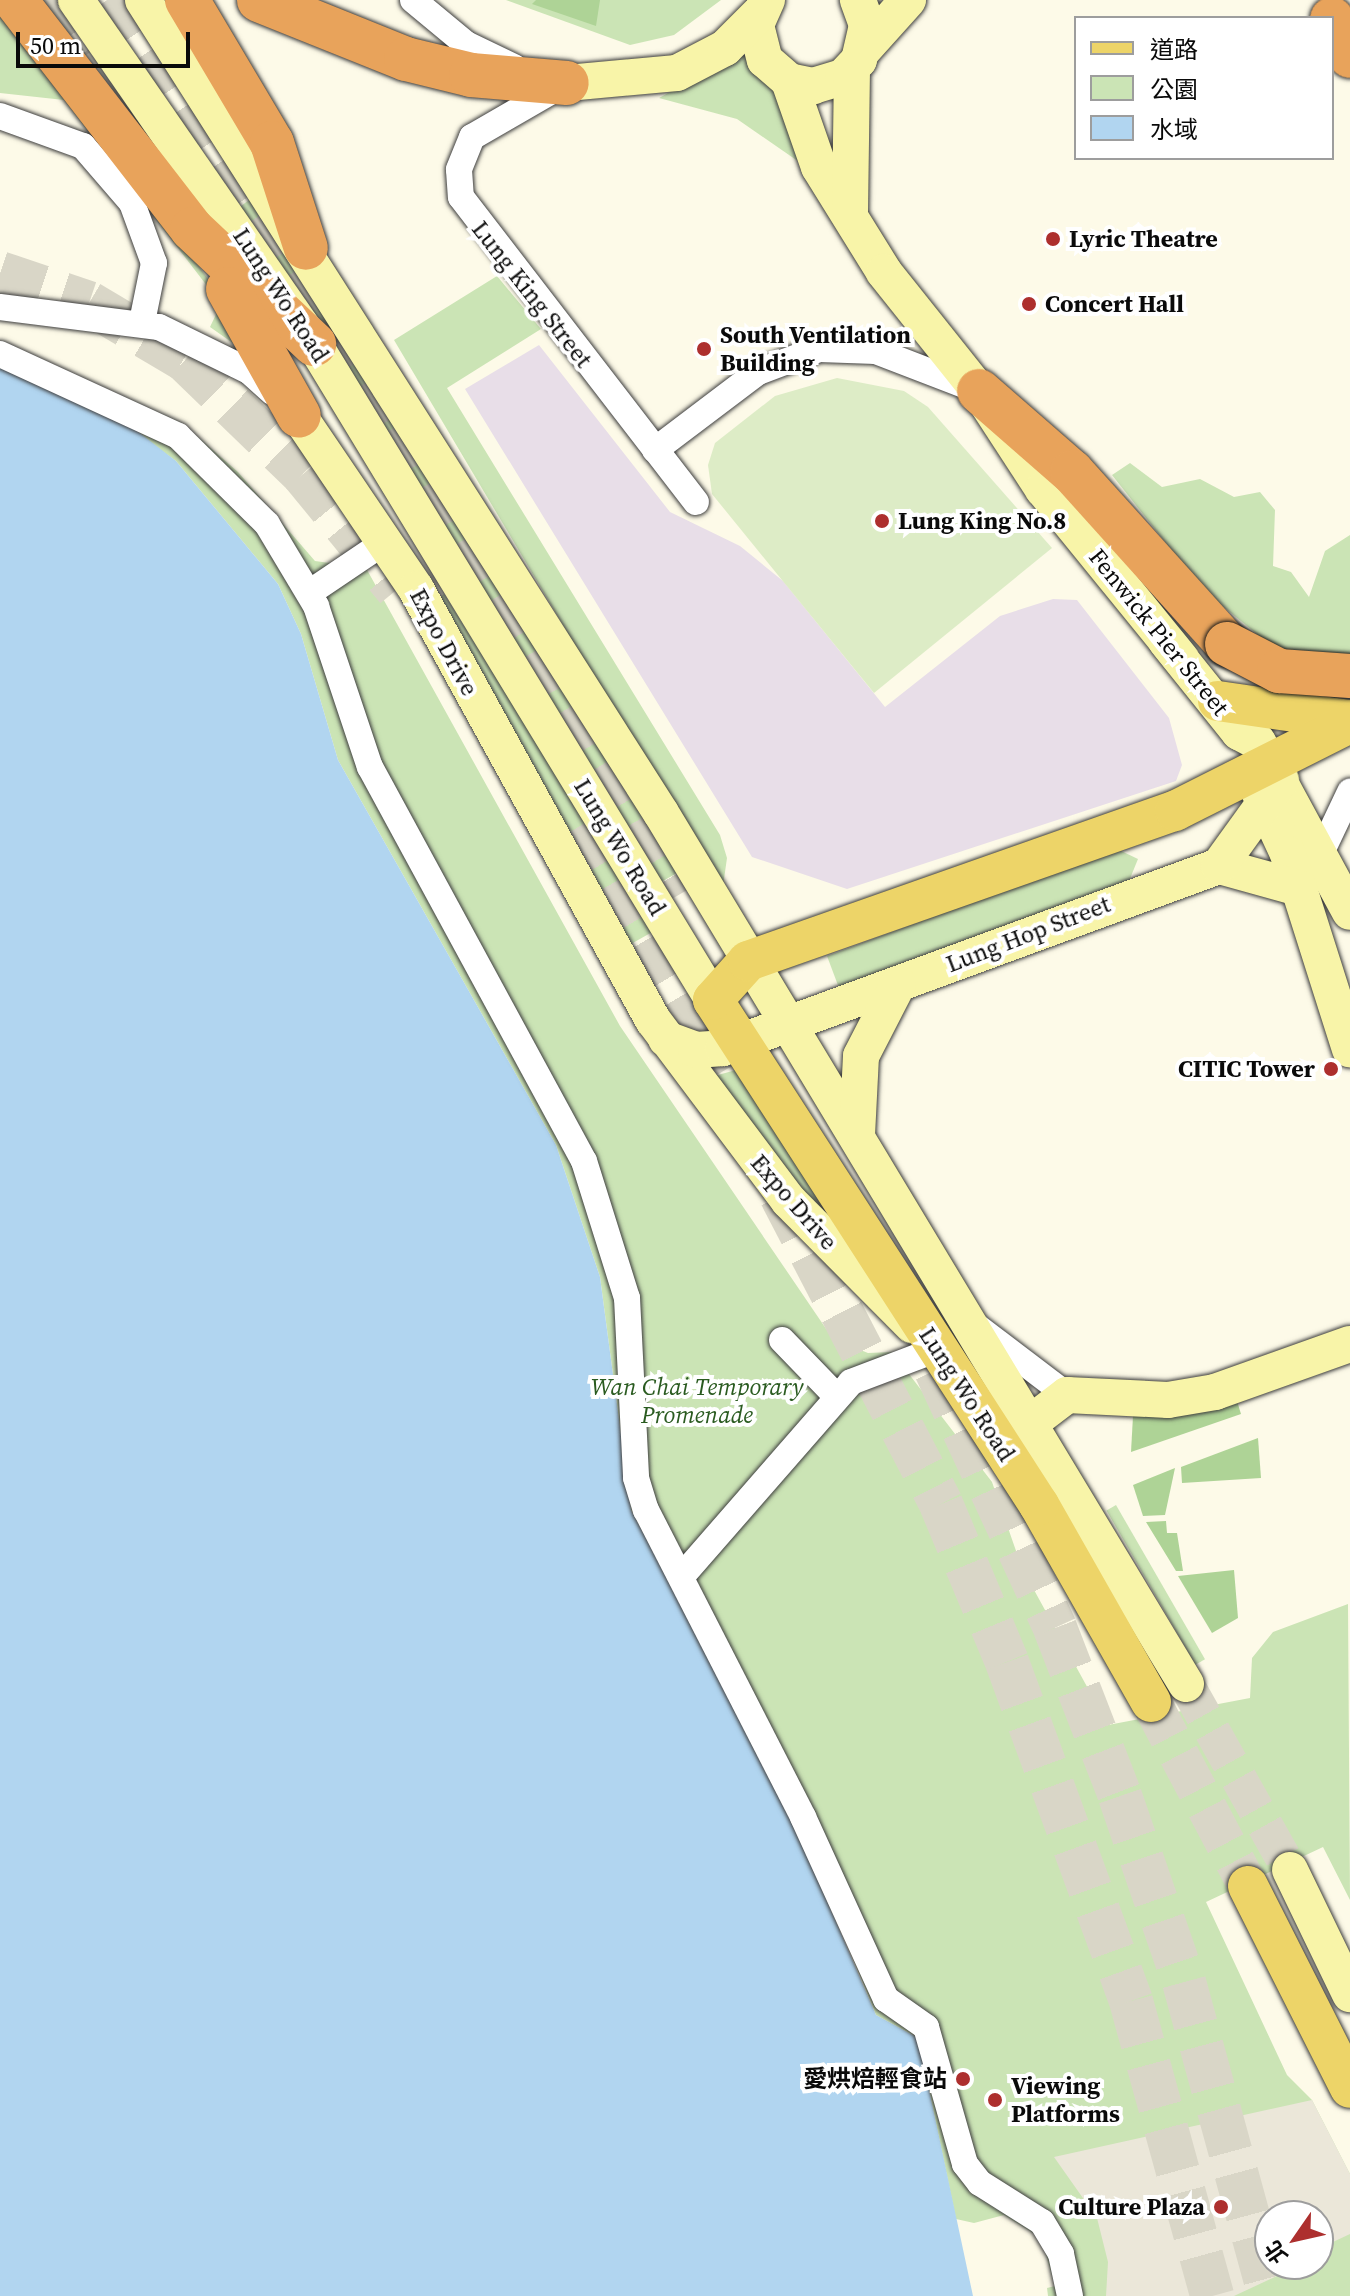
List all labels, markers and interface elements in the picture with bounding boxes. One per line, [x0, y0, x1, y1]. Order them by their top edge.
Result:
scale bar [20, 16, 194, 66]
legend [1074, 16, 1334, 160]
text: 50 m [30, 29, 81, 62]
text: 道路 [1150, 33, 1198, 66]
text: 公園 [1150, 73, 1198, 106]
text: 水域 [1150, 113, 1198, 146]
street label: Lung King Street [466, 215, 598, 373]
street label: Lung Wo Road [227, 222, 335, 368]
place label: Lyric Theatre [1069, 225, 1218, 253]
marker: Lyric Theatre [1044, 230, 1062, 248]
place label: Concert Hall [1045, 290, 1184, 318]
marker: Concert Hall [1020, 295, 1038, 313]
place label: South Ventilation Building [720, 321, 912, 377]
marker: South Ventilation Building [695, 340, 713, 358]
place label: Lung King No.8 [898, 507, 1066, 535]
marker: Lung King No.8 [873, 512, 891, 530]
street label: Fenwick Pier Street [1083, 543, 1235, 721]
street label: Expo Drive [404, 583, 484, 701]
street label: Lung Wo Road [568, 773, 672, 921]
street label: Lung Hop Street [942, 890, 1114, 978]
place label: CITIC Tower [1178, 1055, 1315, 1083]
marker: CITIC Tower [1322, 1060, 1340, 1078]
street label: Expo Drive [745, 1148, 843, 1256]
street label: Lung Wo Road [913, 1321, 1021, 1467]
park label: Wan Chai Temporary Promenade [591, 1373, 803, 1429]
place label: 愛烘焙輕食站 [803, 2065, 947, 2093]
marker: 愛烘焙輕食站 [954, 2070, 972, 2088]
place label: Viewing Platforms [1011, 2072, 1120, 2128]
marker: Viewing Platforms [986, 2091, 1004, 2109]
place label: Culture Plaza [1058, 2193, 1205, 2221]
marker: Culture Plaza [1212, 2198, 1230, 2216]
north arrow [1254, 2200, 1334, 2280]
text: 北 [1257, 2235, 1294, 2270]

